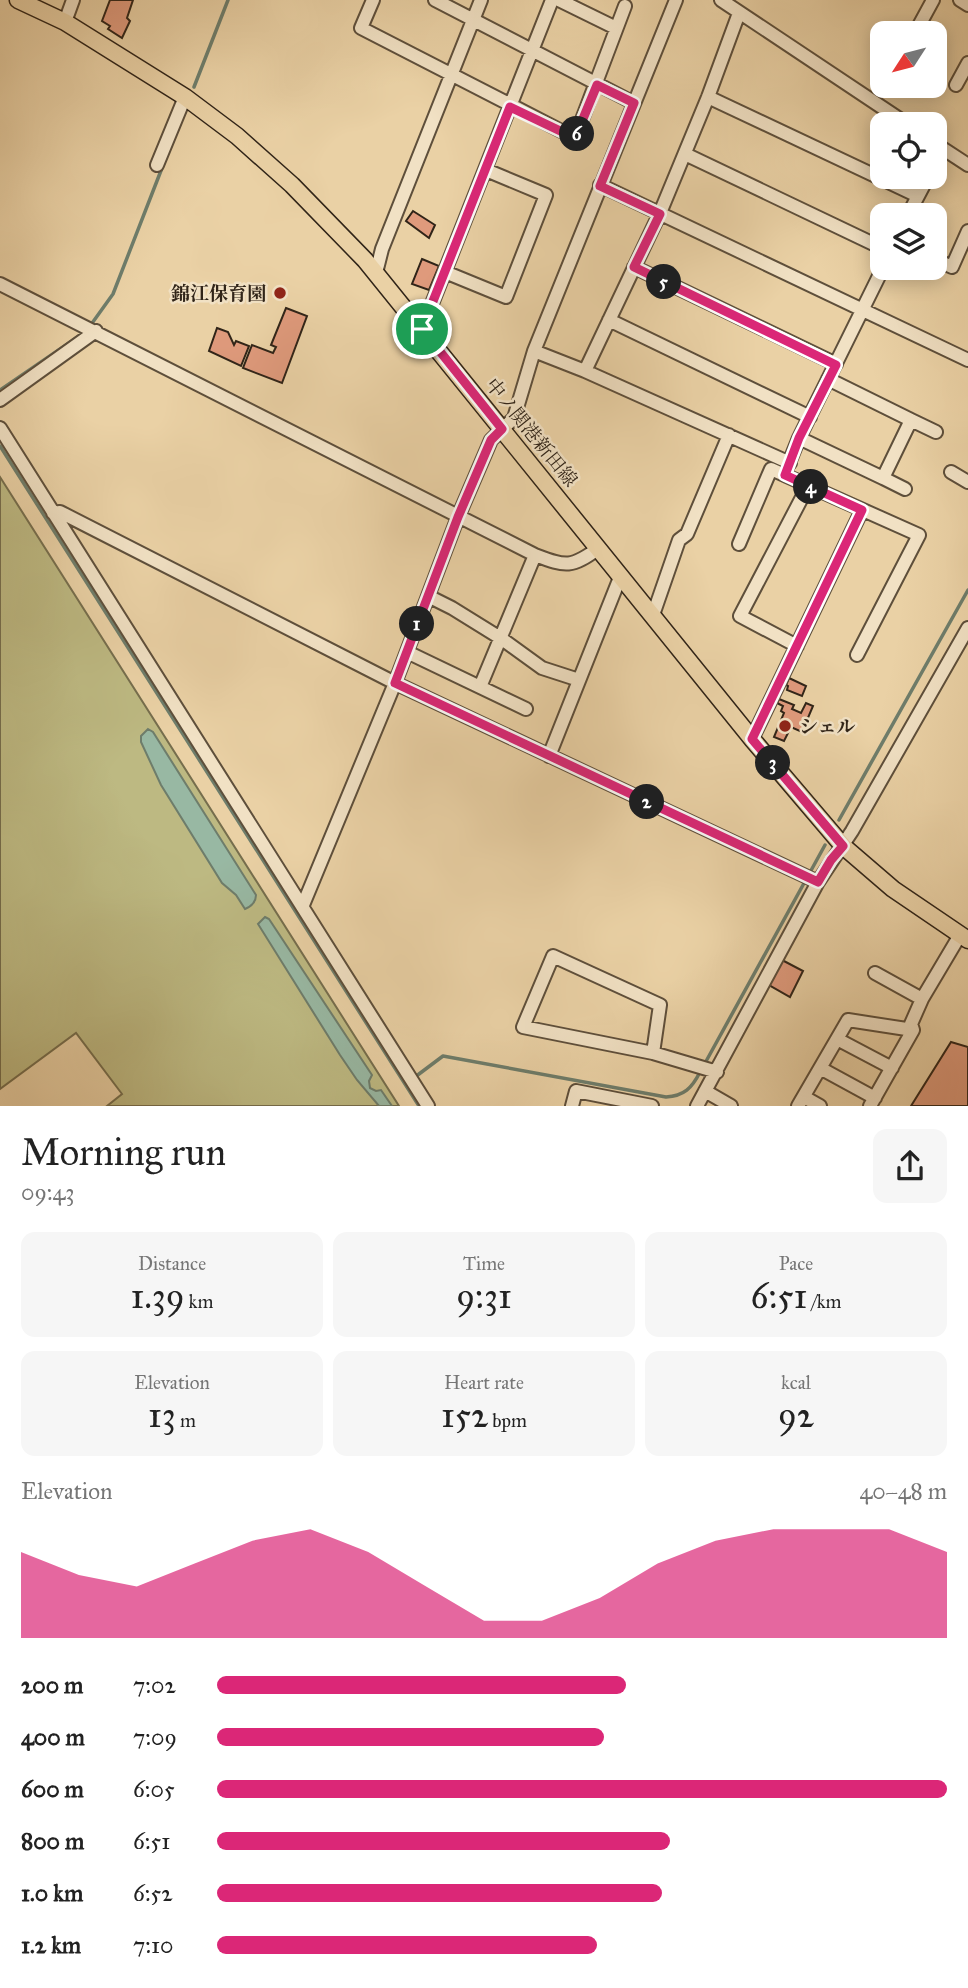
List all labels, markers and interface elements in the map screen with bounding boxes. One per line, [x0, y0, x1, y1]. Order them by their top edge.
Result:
north arrow [870, 21, 947, 98]
map controls [870, 21, 947, 280]
button: locate [870, 112, 947, 189]
pin: 6 [560, 116, 594, 152]
text: 6 [572, 122, 581, 145]
button: layers [870, 203, 947, 280]
pin: 5 [646, 264, 682, 300]
text: 5 [659, 270, 668, 293]
place label: 錦江保育園 [171, 282, 266, 305]
marker: 錦江保育園 [272, 285, 288, 301]
pin [392, 299, 452, 359]
icon: arrive [403, 310, 441, 348]
street label: 中ノ関港新田線 [481, 373, 582, 491]
pin: 4 [794, 470, 828, 504]
text: 4 [805, 475, 816, 498]
pin: 1 [400, 606, 434, 642]
text: 1 [413, 612, 420, 635]
place label: シェル [799, 715, 856, 738]
marker: シェル [777, 718, 793, 734]
pin: 3 [756, 746, 790, 780]
text: 3 [769, 751, 776, 774]
pin: 2 [630, 784, 664, 820]
text: 2 [642, 790, 651, 813]
text: Morning run [21, 1129, 226, 1175]
button: share [873, 1129, 947, 1203]
text: 09:43 [21, 1178, 75, 1206]
text: Distance [138, 1252, 206, 1275]
text: Time [463, 1252, 505, 1275]
text: Pace [779, 1252, 813, 1275]
text: 1.39 [131, 1275, 185, 1318]
text: 9:31 [456, 1275, 512, 1318]
text: 6:51 [751, 1275, 807, 1318]
text: km [185, 1290, 213, 1313]
text: /km [807, 1290, 841, 1313]
text: Elevation [134, 1371, 210, 1394]
text: Heart rate [444, 1371, 524, 1394]
text: kcal [781, 1371, 811, 1394]
text: 13 [148, 1394, 176, 1437]
text: 152 [441, 1394, 488, 1437]
text: 92 [778, 1394, 814, 1437]
text: m [176, 1409, 196, 1432]
text: bpm [488, 1409, 527, 1432]
text: Elevation [21, 1477, 112, 1505]
text: 40–48 m [859, 1477, 947, 1505]
text: 200 m [21, 1671, 83, 1699]
text: 7:02 [133, 1671, 176, 1699]
text: 400 m [21, 1723, 85, 1751]
text: 7:09 [133, 1723, 177, 1751]
text: 600 m [21, 1775, 84, 1803]
text: 6:05 [133, 1775, 175, 1803]
text: 800 m [21, 1827, 84, 1855]
text: 6:51 [133, 1827, 170, 1855]
text: 1.0 km [21, 1879, 83, 1907]
text: 6:52 [133, 1879, 173, 1907]
text: 1.2 km [21, 1931, 81, 1959]
text: 7:10 [133, 1931, 173, 1959]

